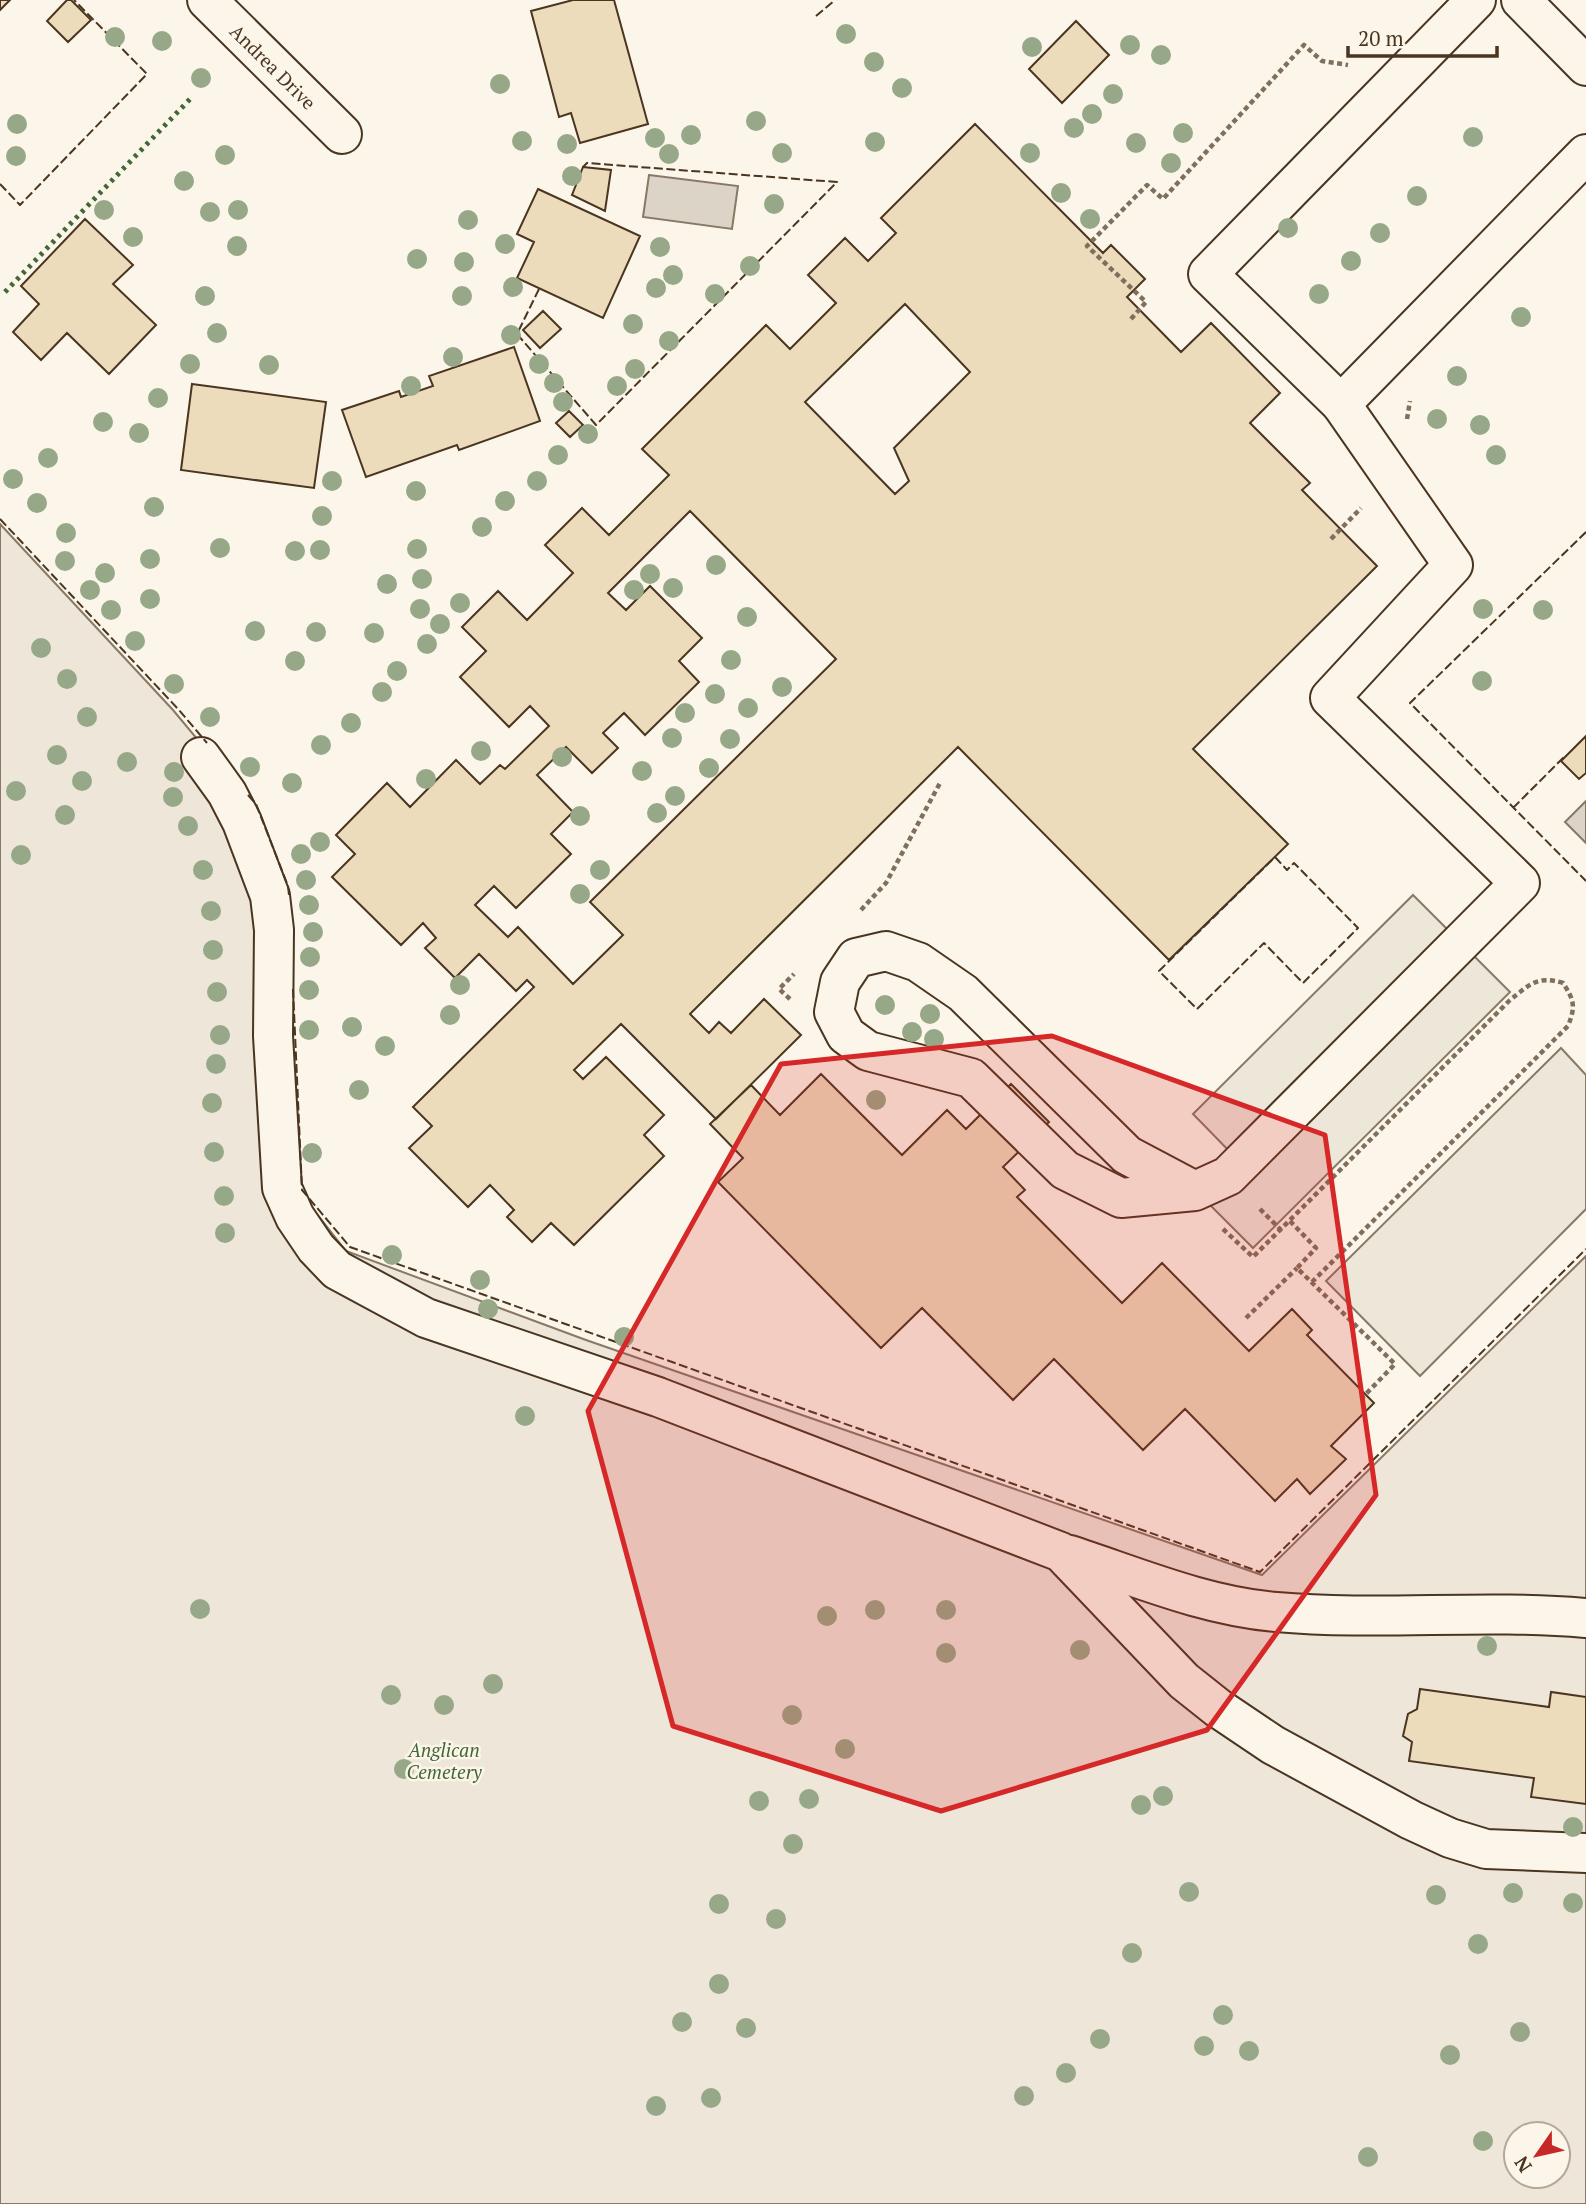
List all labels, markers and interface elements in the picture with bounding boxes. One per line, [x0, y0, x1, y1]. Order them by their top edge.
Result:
scale bar [1348, 14, 1497, 58]
street label: Andrea Drive [225, 18, 322, 114]
text: 20 m [1358, 24, 1404, 52]
park label: Anglican Cemetery [406, 1737, 483, 1784]
north arrow [1502, 2120, 1572, 2190]
text: N [1508, 2151, 1537, 2178]

